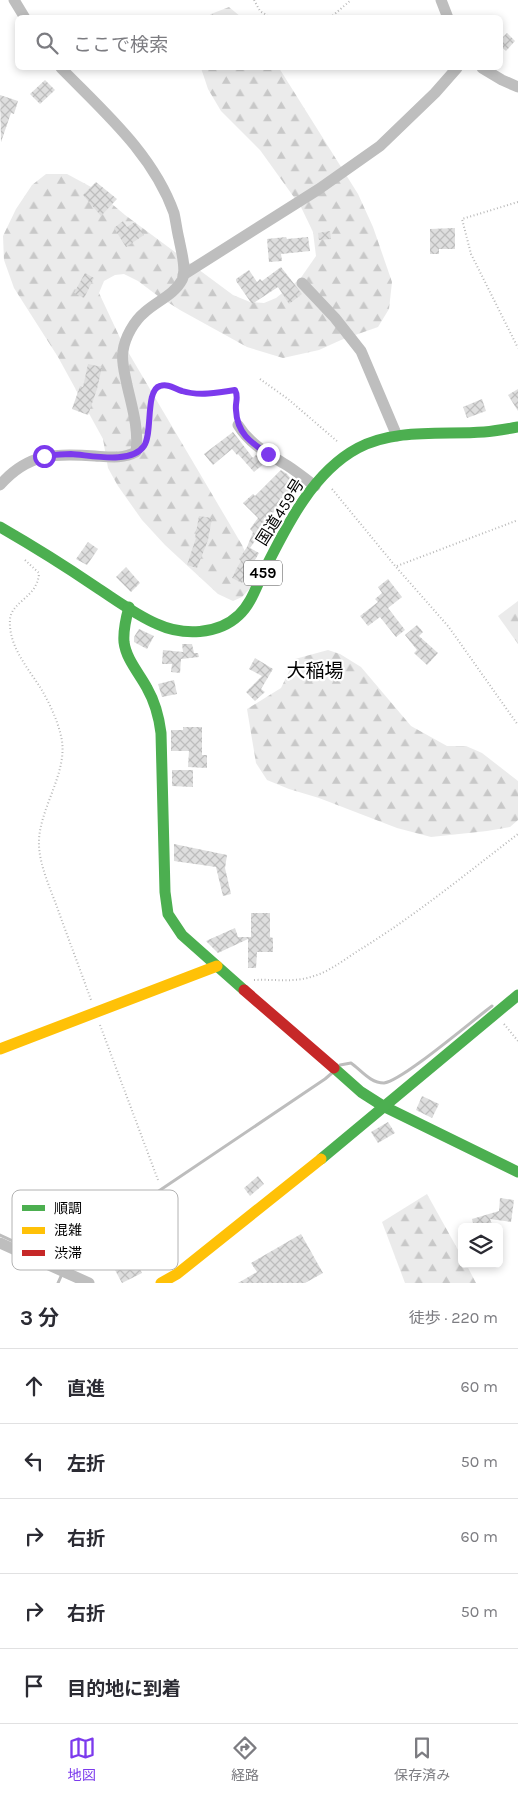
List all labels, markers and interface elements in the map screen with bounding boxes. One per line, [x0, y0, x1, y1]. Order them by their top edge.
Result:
search box [15, 15, 503, 70]
icon: search [33, 29, 61, 57]
text: ここで検索 [73, 34, 168, 56]
route end [257, 443, 280, 466]
route start [33, 445, 56, 468]
street label: 国道459号 [252, 475, 308, 549]
road number: 459 [244, 560, 282, 586]
district label: 大稲場 [286, 660, 344, 682]
legend [12, 1190, 178, 1270]
text: 順調 [54, 1200, 82, 1217]
text: 混雑 [54, 1222, 82, 1239]
map controls [458, 1223, 503, 1268]
button: layers [458, 1223, 503, 1268]
text: 渋滞 [54, 1245, 82, 1262]
text: 3 分 [20, 1306, 59, 1330]
text: 徒歩 · 220 m [409, 1308, 498, 1327]
icon: ahead [20, 1372, 48, 1400]
text: 60 m [461, 1377, 498, 1396]
text: 直進 [67, 1378, 105, 1400]
icon: left [20, 1447, 48, 1475]
text: 50 m [461, 1452, 498, 1471]
text: 左折 [67, 1453, 105, 1475]
icon: right [20, 1522, 48, 1550]
text: 60 m [461, 1527, 498, 1546]
text: 右折 [67, 1528, 105, 1550]
icon: right [20, 1597, 48, 1625]
text: 50 m [461, 1602, 498, 1621]
text: 右折 [67, 1603, 105, 1625]
icon: arrive [20, 1672, 48, 1700]
text: 目的地に到着 [67, 1678, 181, 1700]
tab: 地図 [68, 1734, 96, 1784]
tab: 経路 [231, 1734, 259, 1784]
tab: 保存済み [394, 1734, 450, 1784]

